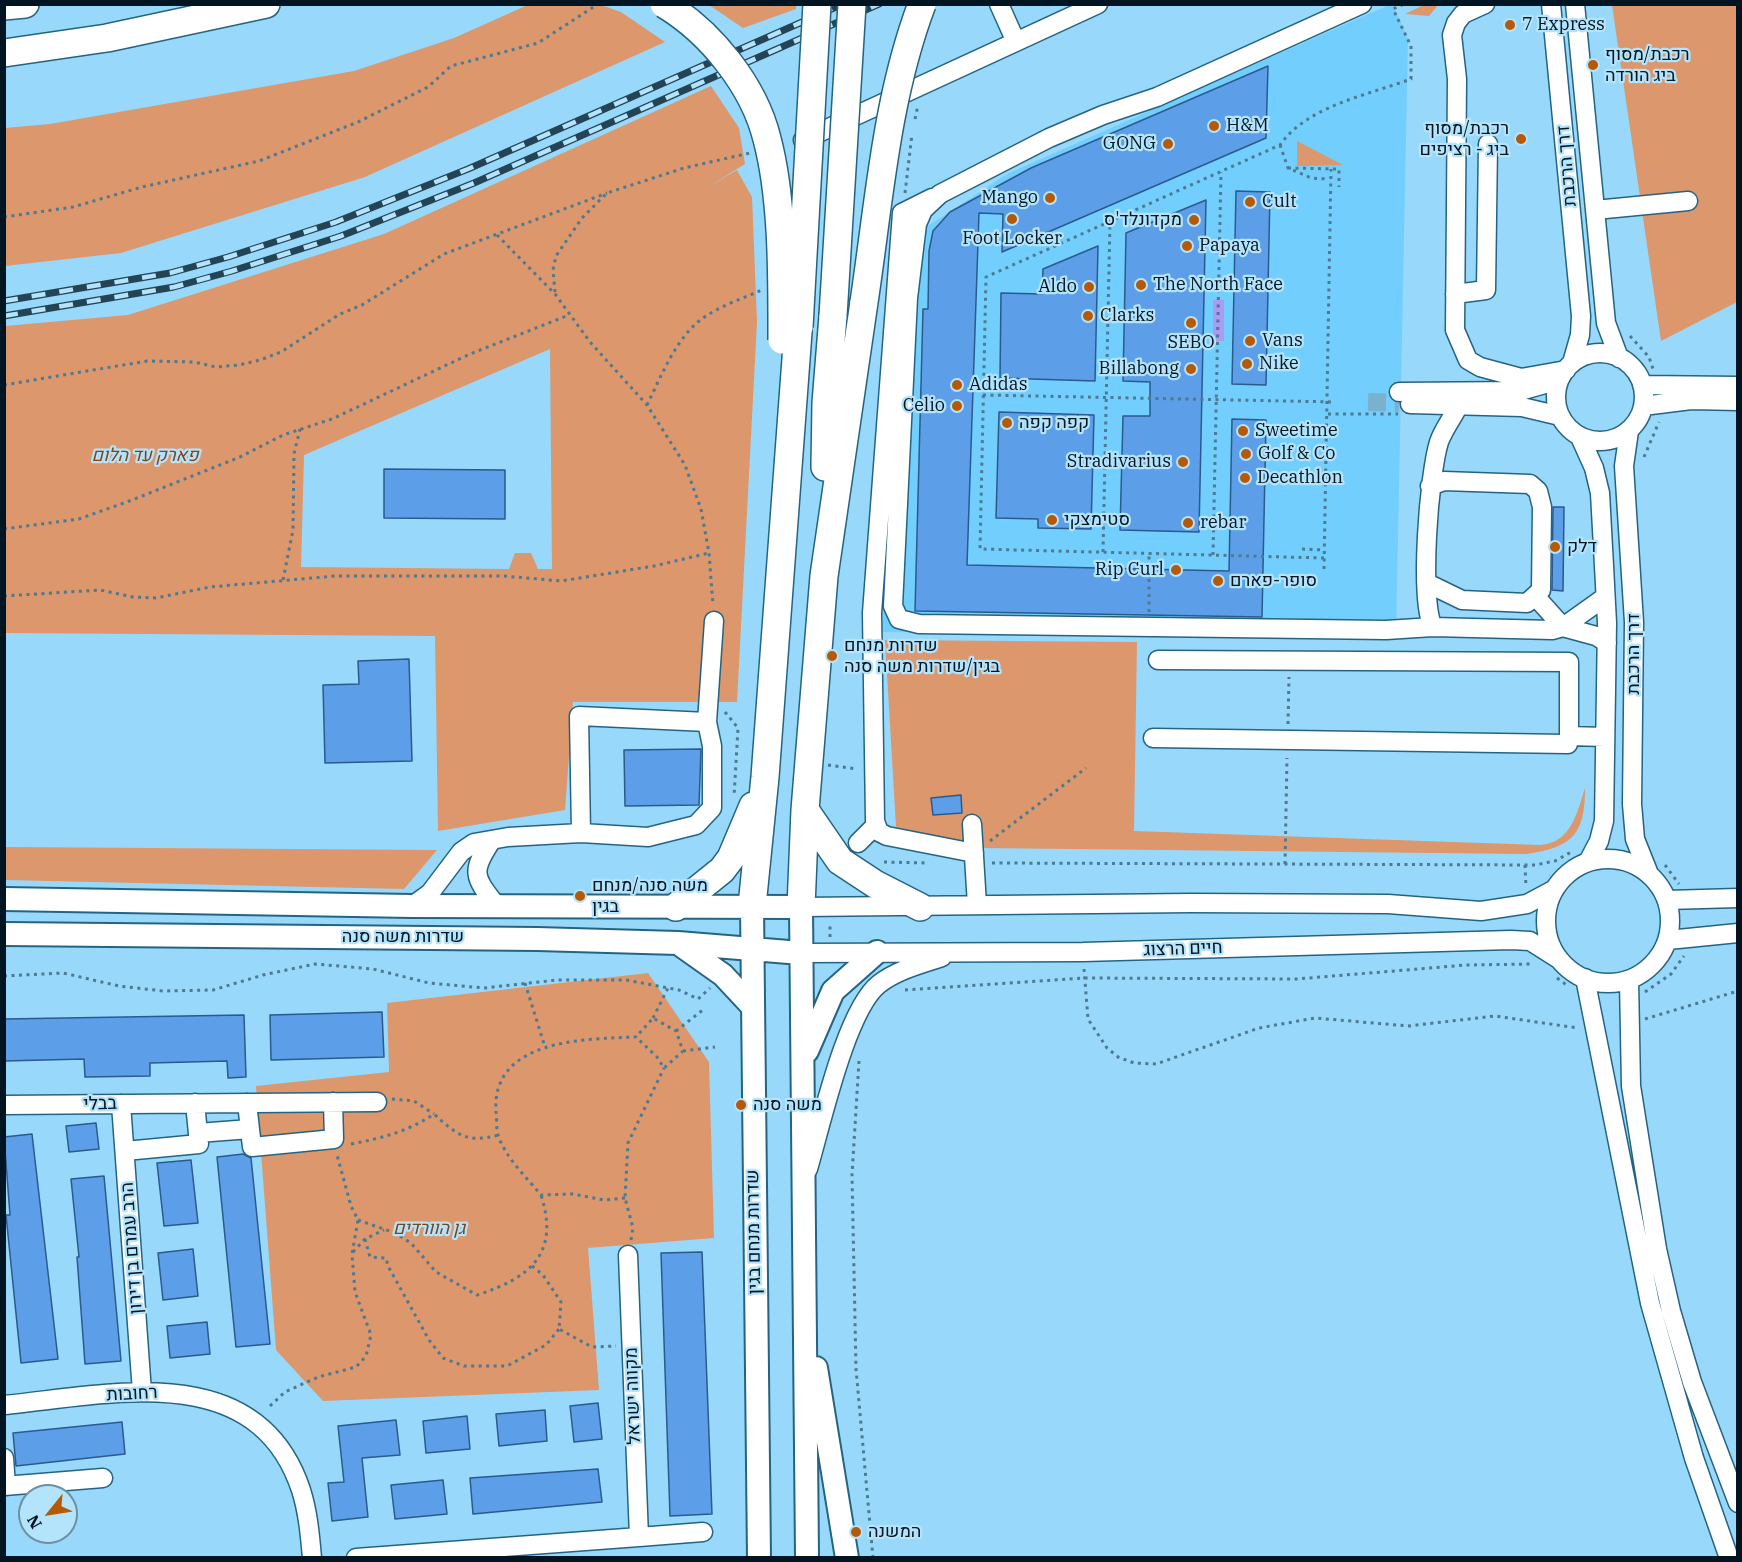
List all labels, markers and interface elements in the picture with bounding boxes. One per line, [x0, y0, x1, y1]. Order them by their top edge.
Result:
place label: 7 Express [1522, 14, 1605, 36]
marker: 7 Express [1503, 18, 1517, 32]
place label: רכבת/מסוף ביג הורדה [1605, 44, 1690, 86]
marker: רכבת/מסוף ביג הורדה [1586, 58, 1600, 72]
place label: H&M [1226, 115, 1269, 137]
place label: רכבת/מסוף ביג - רציפים [1419, 118, 1509, 160]
marker: H&M [1207, 119, 1221, 133]
street label: דרך הרכבת [1553, 125, 1581, 207]
marker: רכבת/מסוף ביג - רציפים [1514, 132, 1528, 146]
place label: GONG [1103, 133, 1156, 155]
marker: GONG [1161, 137, 1175, 151]
place label: Mango [981, 187, 1038, 209]
marker: Mango [1043, 191, 1057, 205]
place label: Cult [1262, 191, 1297, 213]
marker: Cult [1243, 195, 1257, 209]
place label: מקדונלד'ס [1104, 209, 1182, 231]
marker: Foot Locker [1005, 212, 1019, 226]
marker: מקדונלד'ס [1187, 213, 1201, 227]
place label: Foot Locker [962, 228, 1062, 250]
place label: Papaya [1199, 235, 1260, 257]
marker: Papaya [1180, 239, 1194, 253]
place label: The North Face [1153, 274, 1283, 296]
place label: Aldo [1038, 276, 1077, 298]
marker: The North Face [1134, 278, 1148, 292]
marker: Aldo [1082, 280, 1096, 294]
place label: Clarks [1100, 305, 1154, 327]
marker: Clarks [1081, 309, 1095, 323]
marker: SEBO [1184, 316, 1198, 330]
place label: Vans [1262, 330, 1303, 352]
place label: SEBO [1167, 332, 1215, 354]
marker: Vans [1243, 334, 1257, 348]
place label: Nike [1259, 353, 1299, 375]
marker: Nike [1240, 357, 1254, 371]
place label: Billabong [1098, 358, 1179, 380]
marker: Billabong [1184, 362, 1198, 376]
place label: Adidas [969, 374, 1027, 396]
marker: Adidas [950, 378, 964, 392]
place label: Celio [903, 395, 945, 417]
marker: Celio [950, 399, 964, 413]
place label: קפה קפה [1019, 412, 1089, 434]
marker: קפה קפה [1000, 416, 1014, 430]
place label: Sweetime [1255, 420, 1338, 442]
marker: Sweetime [1236, 424, 1250, 438]
place label: Golf & Co [1258, 443, 1335, 465]
park label: פארק עד הלום [92, 445, 198, 467]
marker: Golf & Co [1239, 447, 1253, 461]
place label: Stradivarius [1067, 451, 1171, 473]
marker: Stradivarius [1176, 455, 1190, 469]
place label: Decathlon [1257, 467, 1343, 489]
marker: Decathlon [1238, 471, 1252, 485]
place label: סטימצקי [1064, 509, 1130, 531]
place label: rebar [1200, 512, 1246, 534]
marker: סטימצקי [1045, 513, 1059, 527]
marker: rebar [1181, 516, 1195, 530]
place label: דלק [1567, 536, 1597, 558]
marker: דלק [1548, 540, 1562, 554]
place label: Rip Curl [1095, 559, 1164, 581]
marker: Rip Curl [1169, 563, 1183, 577]
place label: סופר-פארם [1230, 570, 1317, 592]
marker: סופר-פארם [1211, 574, 1225, 588]
street label: דרך הרכבת [1623, 613, 1645, 695]
place label: שדרות מנחם בגין/שדרות משה סנה [844, 635, 1000, 678]
marker: שדרות מנחם בגין/שדרות משה סנה [825, 649, 839, 663]
place label: משה סנה/מנחם בגין [592, 875, 708, 918]
marker: משה סנה/מנחם בגין [573, 889, 587, 903]
street label: שדרות משה סנה [342, 926, 464, 948]
street label: חיים הרצוג [1143, 937, 1223, 961]
street label: בבלי [83, 1093, 117, 1115]
place label: משה סנה [753, 1094, 822, 1116]
marker: משה סנה [734, 1098, 748, 1112]
street label: שדרות מנחם בגין [742, 1169, 766, 1295]
street label: הרב עמרם בן דירון [117, 1181, 147, 1315]
park label: גן הוורדים [393, 1218, 465, 1240]
street label: מקווה ישראל [621, 1347, 645, 1445]
street label: רחובות [106, 1382, 158, 1406]
north arrow [18, 1484, 78, 1544]
text: N [22, 1512, 46, 1532]
place label: המשנה [868, 1521, 921, 1543]
marker: המשנה [849, 1525, 863, 1539]

